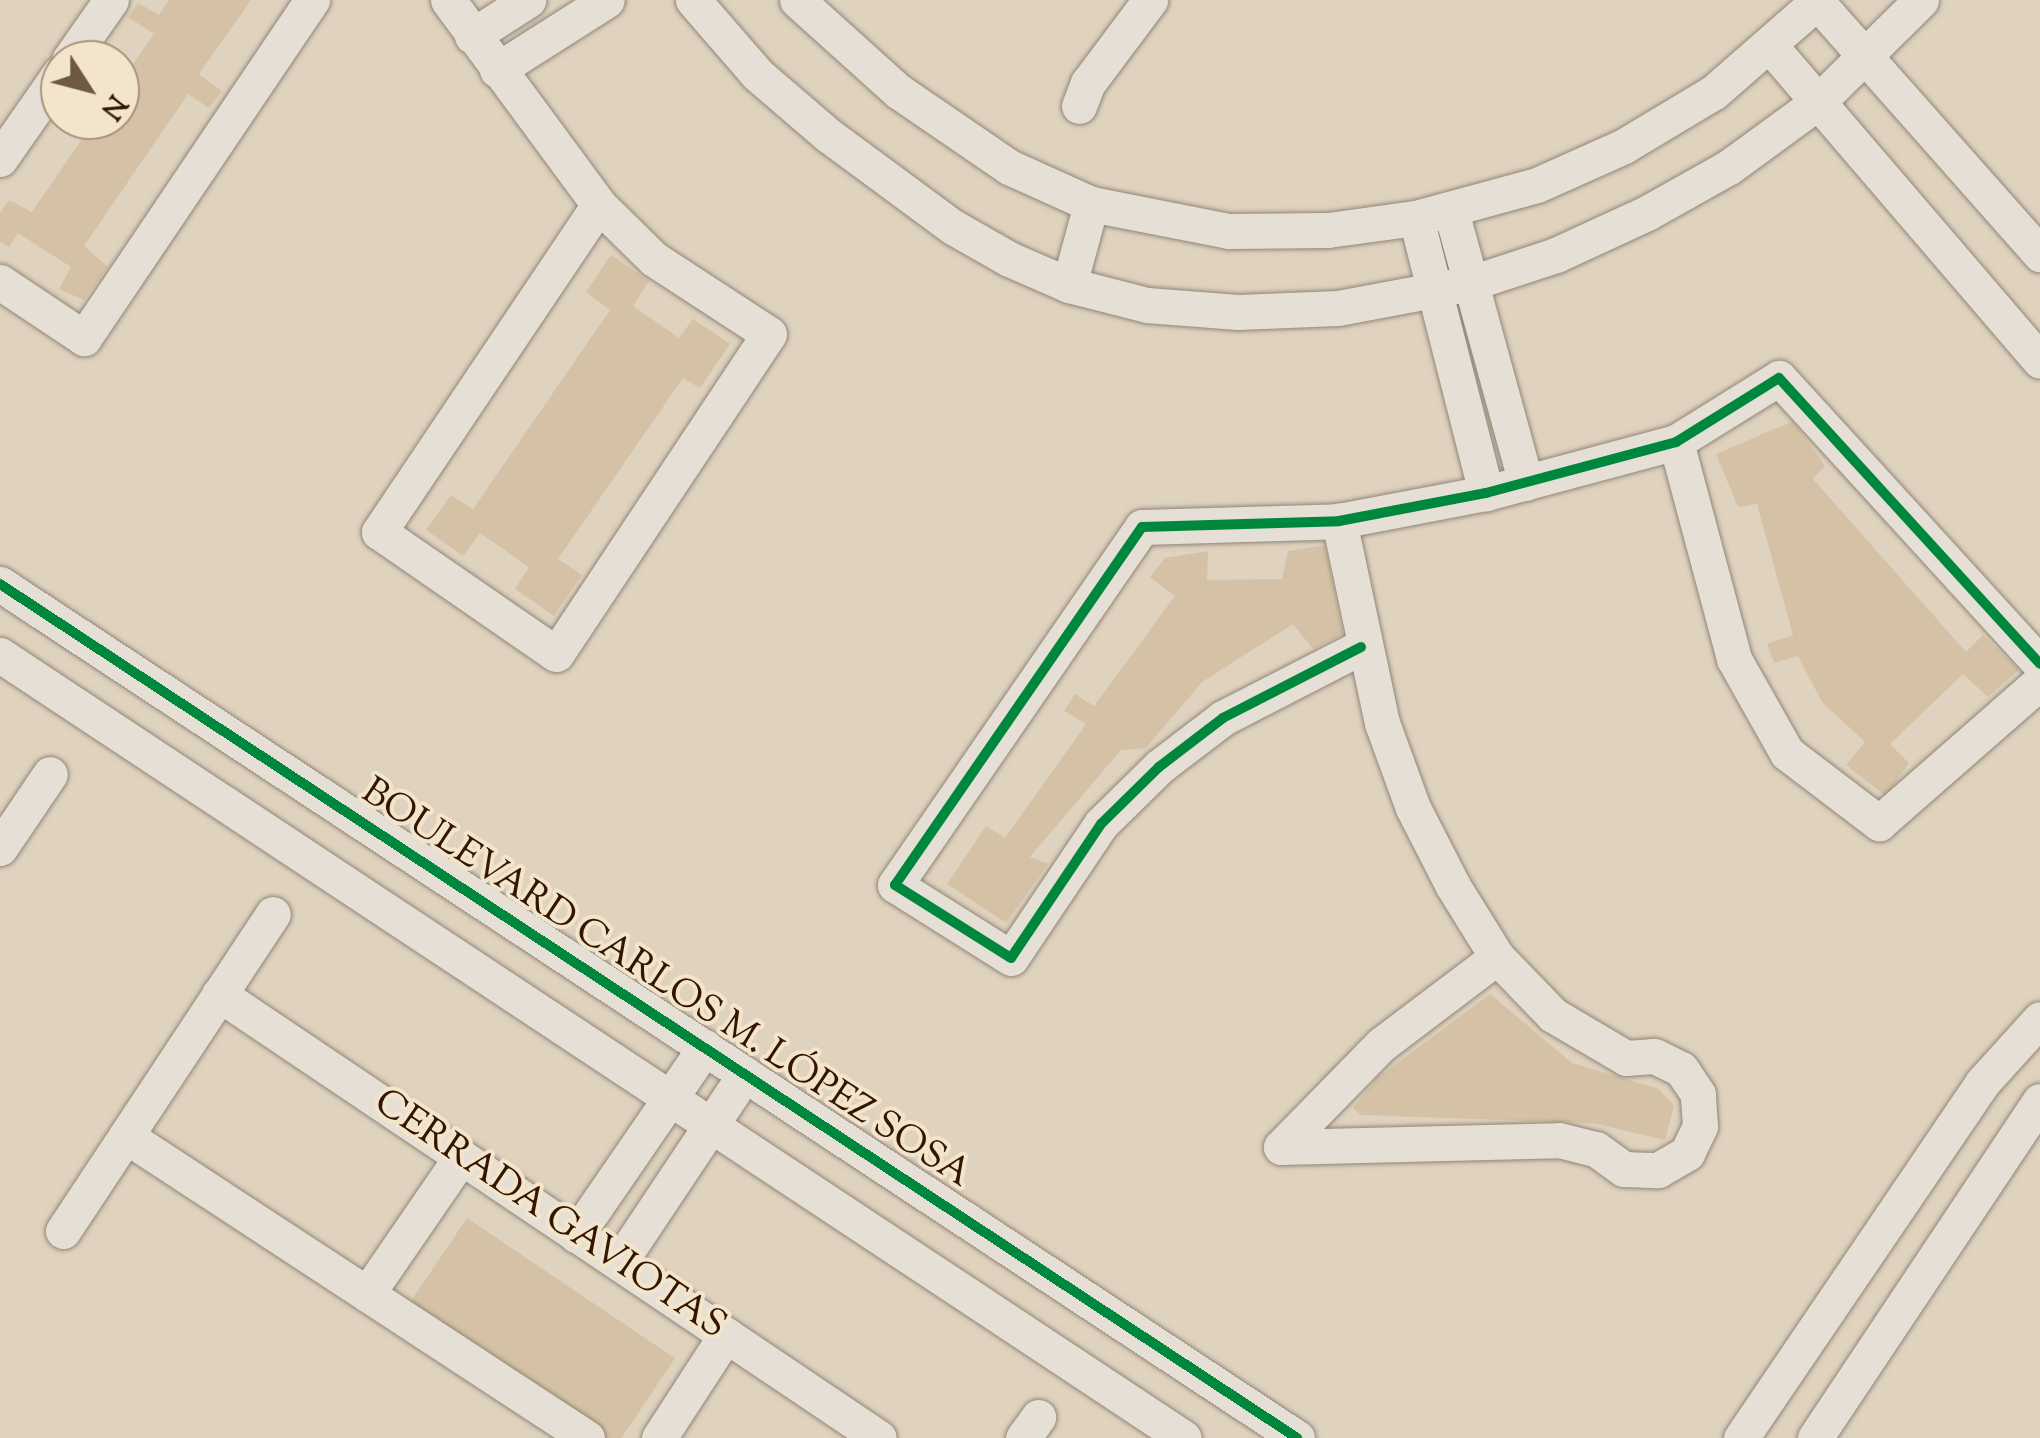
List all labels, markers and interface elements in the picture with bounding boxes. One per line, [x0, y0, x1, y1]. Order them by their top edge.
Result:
north arrow [40, 40, 140, 140]
text: N [90, 86, 135, 127]
street label: BOULEVARD CARLOS M. LÓPEZ SOSA [352, 771, 978, 1199]
street label: CERRADA GAVIOTAS [364, 1081, 734, 1351]

